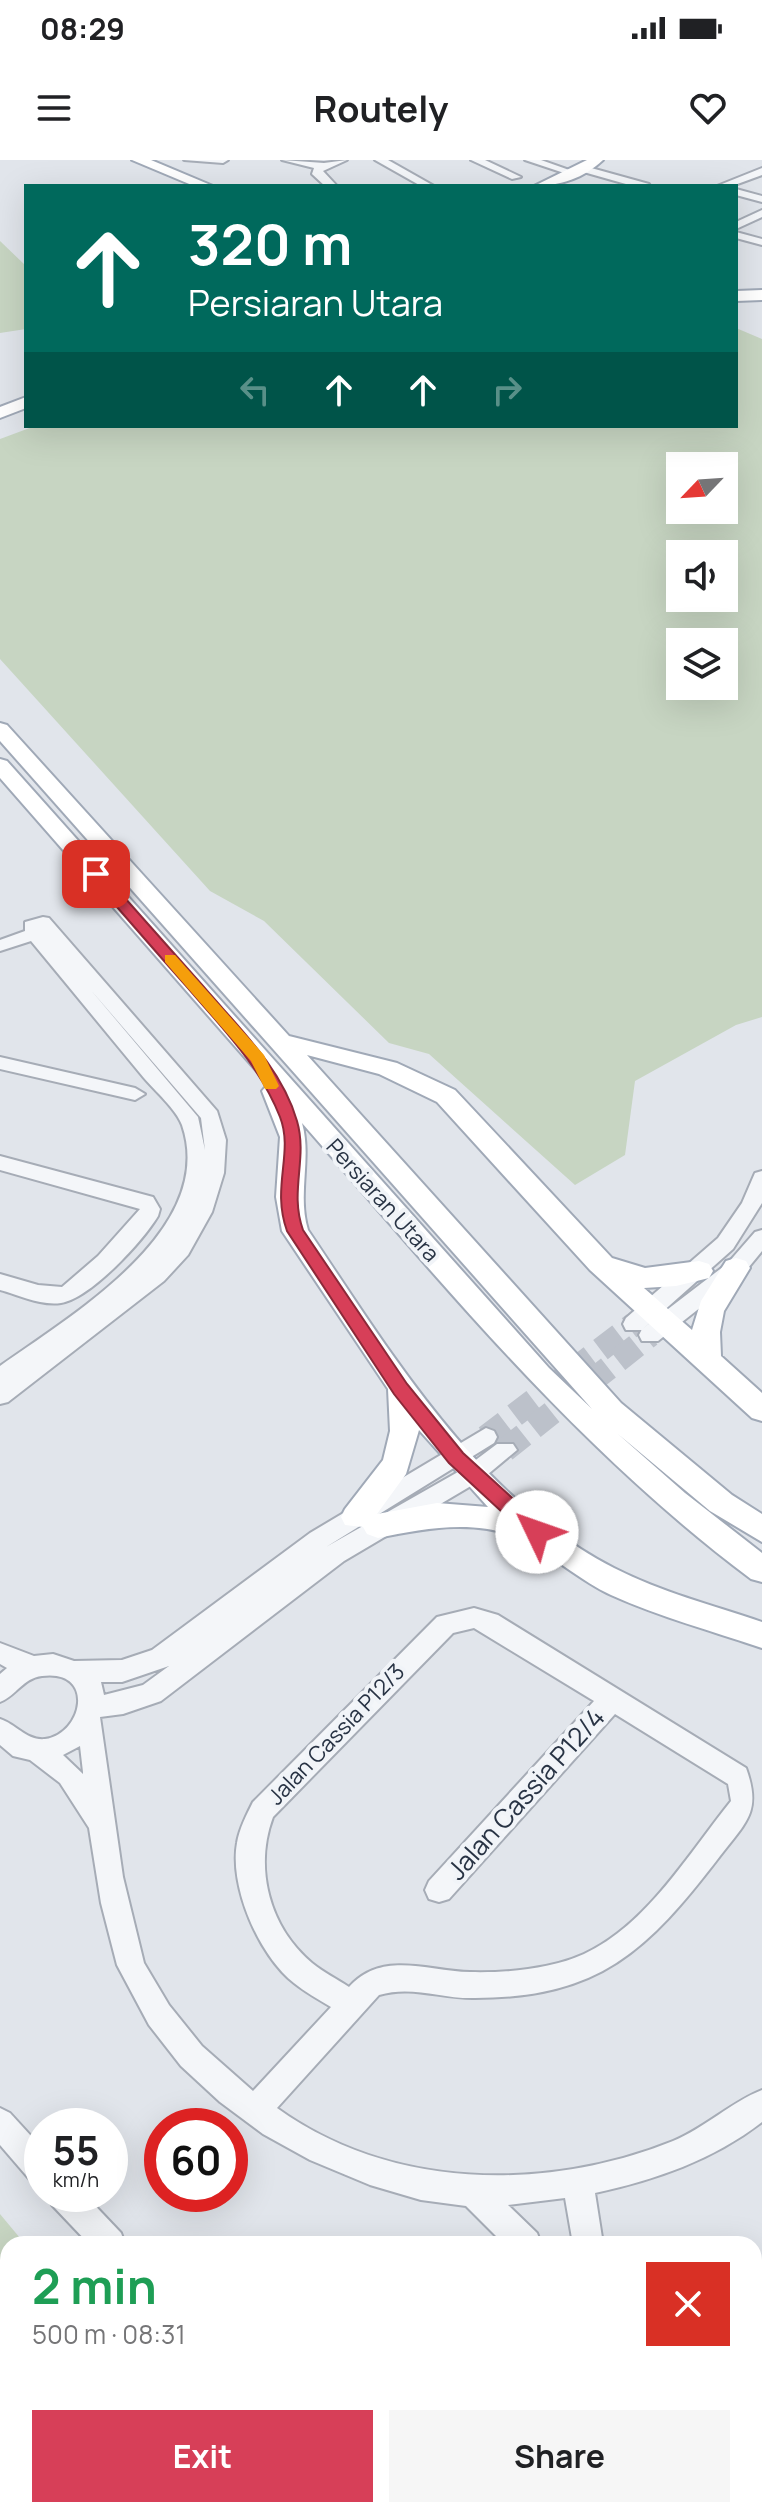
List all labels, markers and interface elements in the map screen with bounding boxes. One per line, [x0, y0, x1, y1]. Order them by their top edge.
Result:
text: 08:29 [40, 8, 125, 49]
text: Routely [313, 84, 449, 133]
icon: menu [32, 86, 76, 130]
icon: heart [686, 86, 730, 130]
text: 320 m [188, 205, 352, 282]
icon: ahead [56, 216, 160, 320]
text: Persiaran Utara [188, 278, 443, 327]
icon: left [233, 368, 277, 412]
icon: ahead [317, 368, 361, 412]
icon: ahead [401, 368, 445, 412]
icon: right [485, 368, 529, 412]
north arrow [666, 452, 738, 524]
map controls [666, 452, 738, 700]
button: sound [666, 540, 738, 612]
button: layers [666, 628, 738, 700]
pin [62, 840, 130, 908]
icon: arrive [74, 852, 118, 896]
street label: Persiaran Utara [320, 1132, 446, 1268]
position arrow [495, 1490, 579, 1574]
street label: Jalan Cassia P12/3 [261, 1657, 411, 1811]
street label: Jalan Cassia P12/4 [438, 1700, 612, 1887]
speed limit sign: 60 [144, 2108, 248, 2212]
text: 55 [53, 2122, 99, 2177]
text: km/h [53, 2166, 99, 2193]
text: 2 min [32, 2253, 157, 2318]
button: close [646, 2262, 730, 2346]
text: 500 m · 08:31 [32, 2316, 186, 2352]
button: Exit [32, 2410, 373, 2502]
button: Share [389, 2410, 730, 2502]

